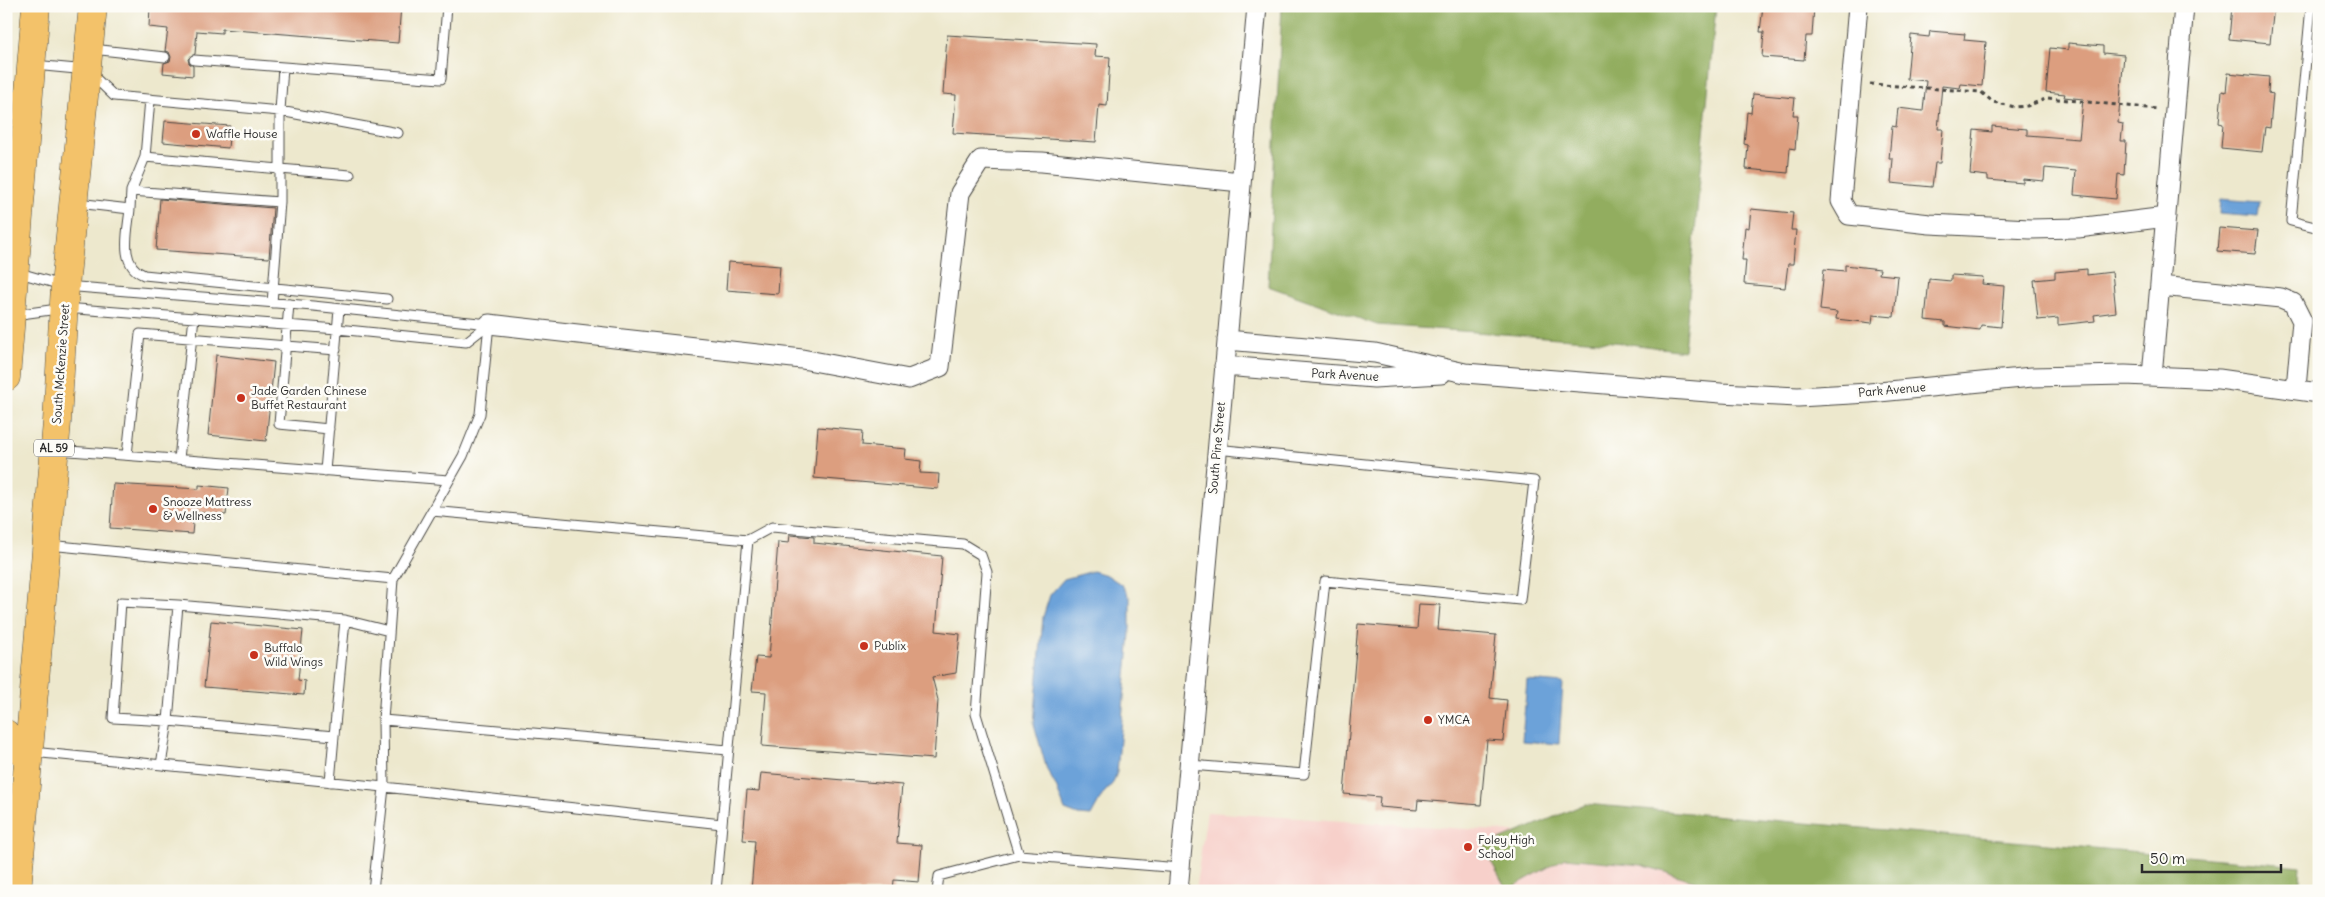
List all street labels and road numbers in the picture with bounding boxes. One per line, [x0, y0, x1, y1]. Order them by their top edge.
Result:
street label: South McKenzie Street [49, 303, 72, 424]
street label: Park Avenue [1311, 365, 1379, 384]
street label: Park Avenue [1857, 379, 1926, 400]
street label: South Pine Street [1205, 401, 1228, 495]
road number: AL 59 [34, 439, 74, 456]

